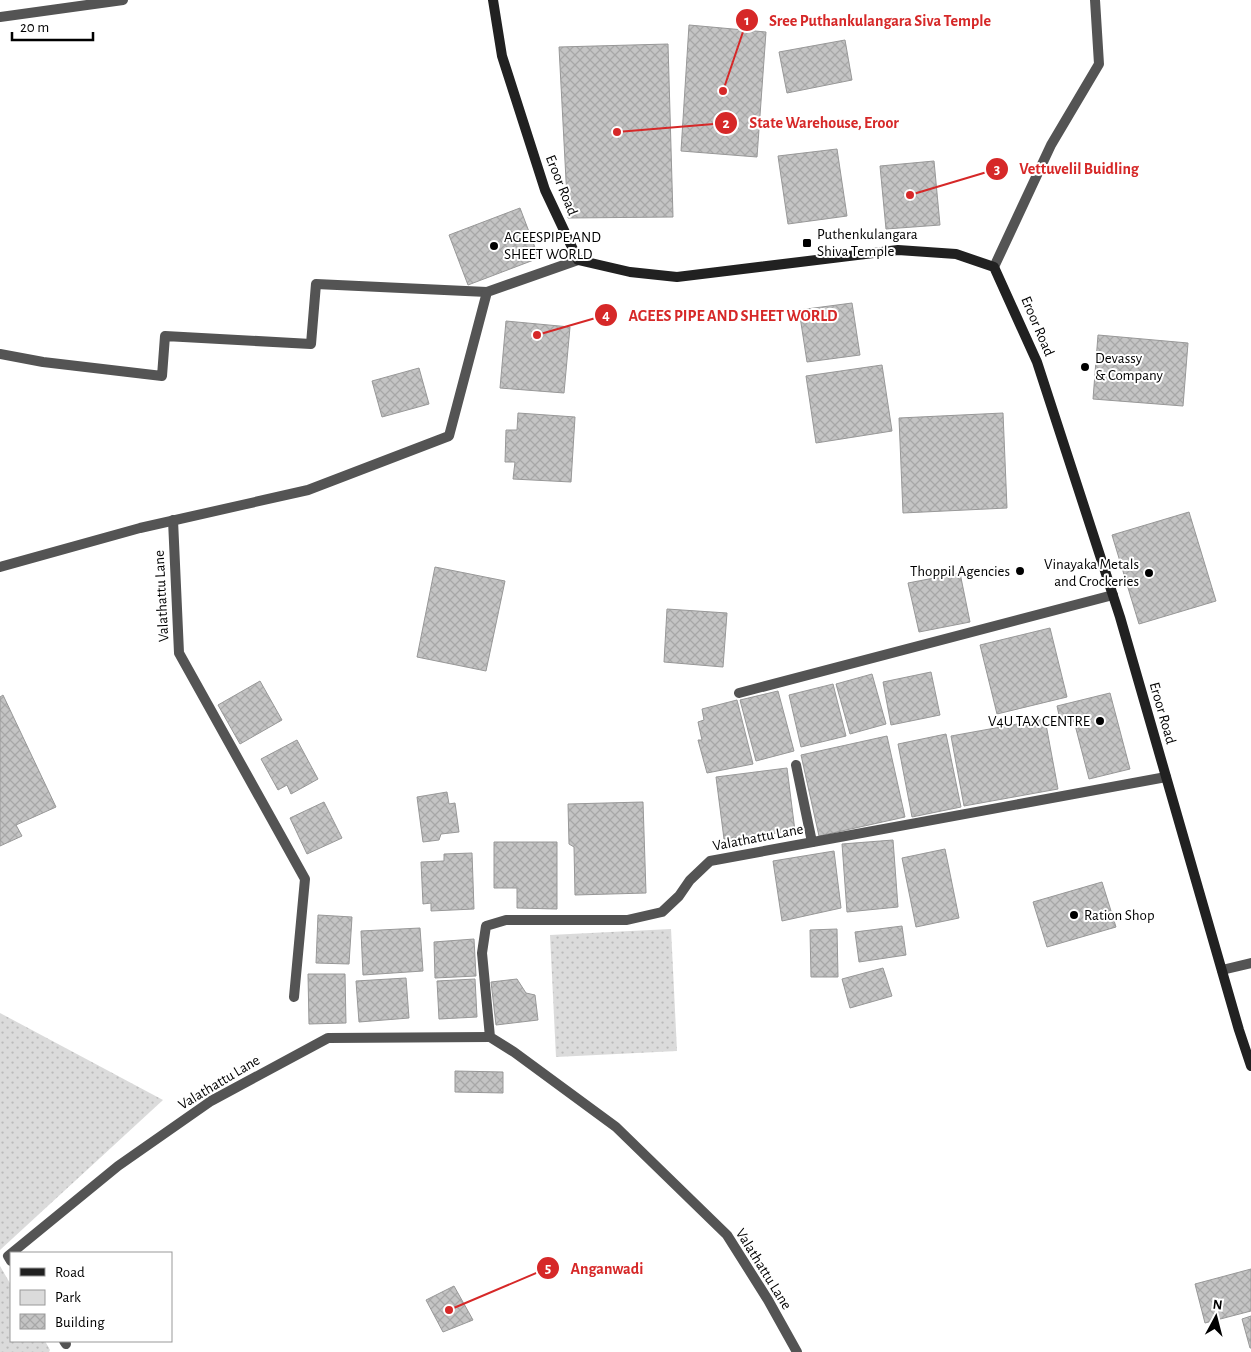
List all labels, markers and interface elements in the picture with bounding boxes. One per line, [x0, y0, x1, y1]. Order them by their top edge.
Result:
callout: Sree Puthankulangara Siva Temple [734, 5, 1002, 36]
scale bar [12, 10, 94, 42]
text: 1 [744, 13, 750, 28]
text: Sree Puthankulangara Siva Temple [769, 13, 992, 29]
text: 20 m [20, 20, 49, 35]
callout: State Warehouse, Eroor [714, 107, 908, 138]
text: State Warehouse, Eroor [749, 115, 899, 131]
text: 2 [722, 116, 730, 131]
street label: Eroor Road [543, 153, 580, 218]
callout: Vettuvelil Buidling [984, 153, 1149, 184]
text: Vettuvelil Buidling [1019, 161, 1140, 177]
text: 3 [994, 162, 1000, 177]
place label: Puthenkulangara Shiva Temple [817, 227, 918, 259]
place label: AGEESPIPE AND SHEET WORLD [504, 230, 601, 262]
marker: Puthenkulangara Shiva Temple [801, 237, 813, 249]
marker: AGEESPIPE AND SHEET WORLD [488, 240, 500, 252]
street label: Eroor Road [1018, 294, 1057, 359]
callout: AGEES PIPE AND SHEET WORLD [593, 300, 847, 331]
text: 4 [602, 308, 610, 323]
text: AGEES PIPE AND SHEET WORLD [628, 308, 838, 324]
place label: Devassy & Company [1095, 351, 1163, 383]
marker: Devassy & Company [1079, 361, 1091, 373]
street label: Valathattu Lane [152, 550, 171, 642]
place label: Vinayaka Metals and Crockeries [1044, 557, 1139, 589]
place label: Thoppil Agencies [910, 564, 1010, 579]
marker: Thoppil Agencies [1014, 565, 1026, 577]
marker: Vinayaka Metals and Crockeries [1143, 567, 1155, 579]
street label: Eroor Road [1147, 680, 1179, 746]
place label: V4U TAX CENTRE [988, 714, 1090, 729]
marker: V4U TAX CENTRE [1094, 715, 1106, 727]
street label: Valathattu Lane [711, 821, 805, 854]
place label: Ration Shop [1084, 908, 1155, 923]
marker: Ration Shop [1068, 909, 1080, 921]
street label: Valathattu Lane [176, 1052, 263, 1113]
street label: Valathattu Lane [733, 1226, 794, 1312]
legend [10, 1252, 172, 1342]
callout: Anganwadi [535, 1252, 653, 1283]
text: 5 [545, 1261, 551, 1276]
text: Anganwadi [571, 1261, 643, 1277]
text: Road [55, 1265, 85, 1280]
text: Park [55, 1290, 81, 1305]
north arrow [1191, 1292, 1241, 1342]
text: N [1212, 1298, 1223, 1313]
text: Building [55, 1315, 105, 1330]

